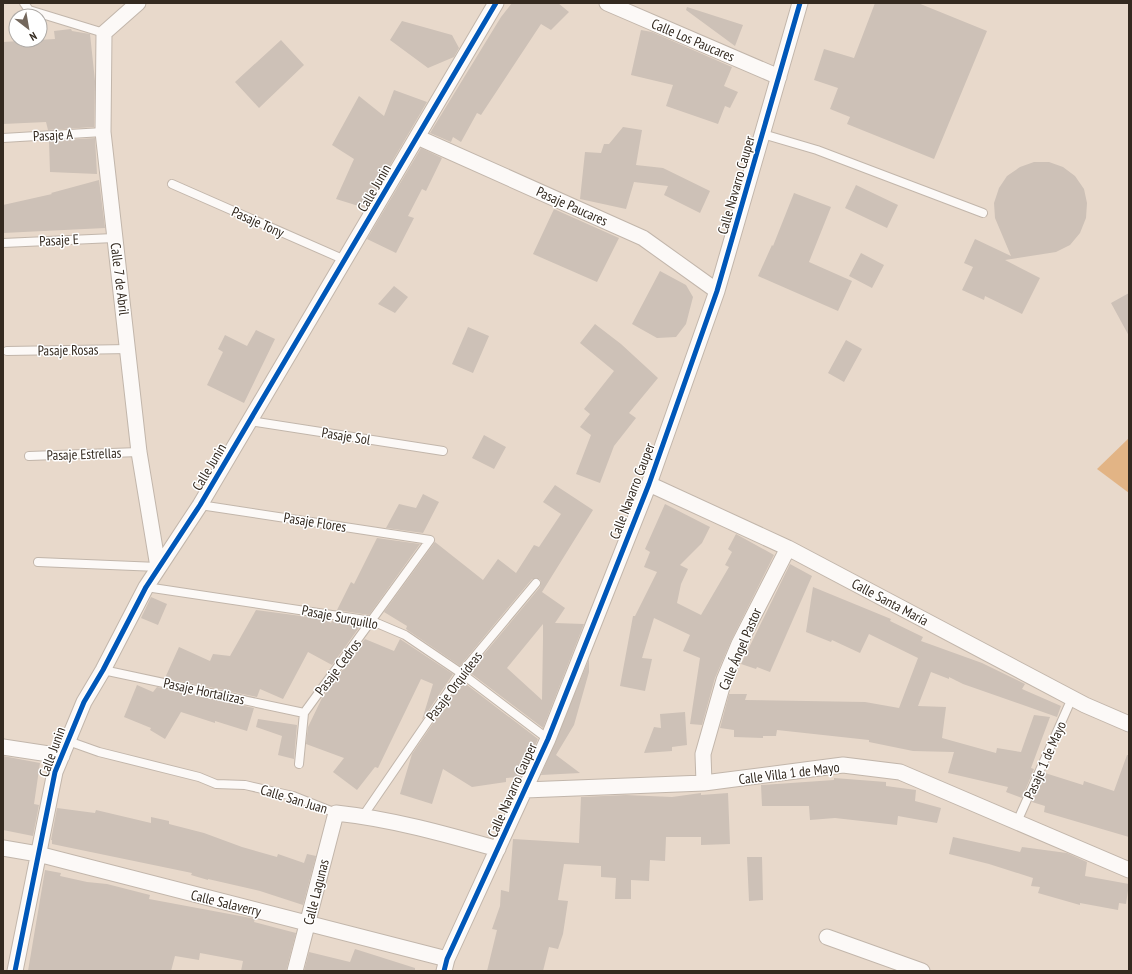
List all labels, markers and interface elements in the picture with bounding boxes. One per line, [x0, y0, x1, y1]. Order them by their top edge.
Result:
north arrow [8, 8, 48, 48]
street label: Calle Los Paucares [649, 14, 738, 66]
text: N [27, 29, 39, 44]
street label: Pasaje A [33, 125, 74, 145]
street label: Calle Navarro Cauper [713, 134, 759, 236]
street label: Calle Junin [353, 161, 395, 215]
street label: Pasaje Paucares [534, 182, 611, 230]
street label: Pasaje Tony [229, 202, 288, 242]
street label: Pasaje E [39, 230, 79, 250]
street label: Calle 7 de Abril [107, 242, 133, 317]
street label: Pasaje Rosas [37, 340, 99, 360]
street label: Pasaje Sol [320, 423, 372, 449]
street label: Calle Junin [188, 440, 230, 494]
street label: Calle Navarro Cauper [605, 440, 659, 542]
street label: Pasaje Estrellas [46, 444, 122, 464]
street label: Pasaje Flores [282, 508, 348, 536]
street label: Calle Santa María [849, 574, 931, 630]
street label: Pasaje Surquillo [300, 601, 380, 633]
street label: Calle Ángel Pastor [715, 605, 765, 693]
street label: Pasaje Cedros [311, 635, 365, 699]
street label: Pasaje Orquídeas [422, 647, 486, 724]
street label: Pasaje Hortalizas [162, 674, 246, 708]
street label: Pasaje 1 de Mayo [1020, 718, 1070, 802]
street label: Calle Junin [35, 725, 69, 779]
street label: Calle Navarro Cauper [483, 740, 541, 840]
street label: Calle Villa 1 de Mayo [738, 758, 840, 788]
street label: Calle San Juan [258, 780, 330, 818]
street label: Calle Lagunas [299, 857, 333, 927]
street label: Calle Salaverry [189, 886, 264, 921]

